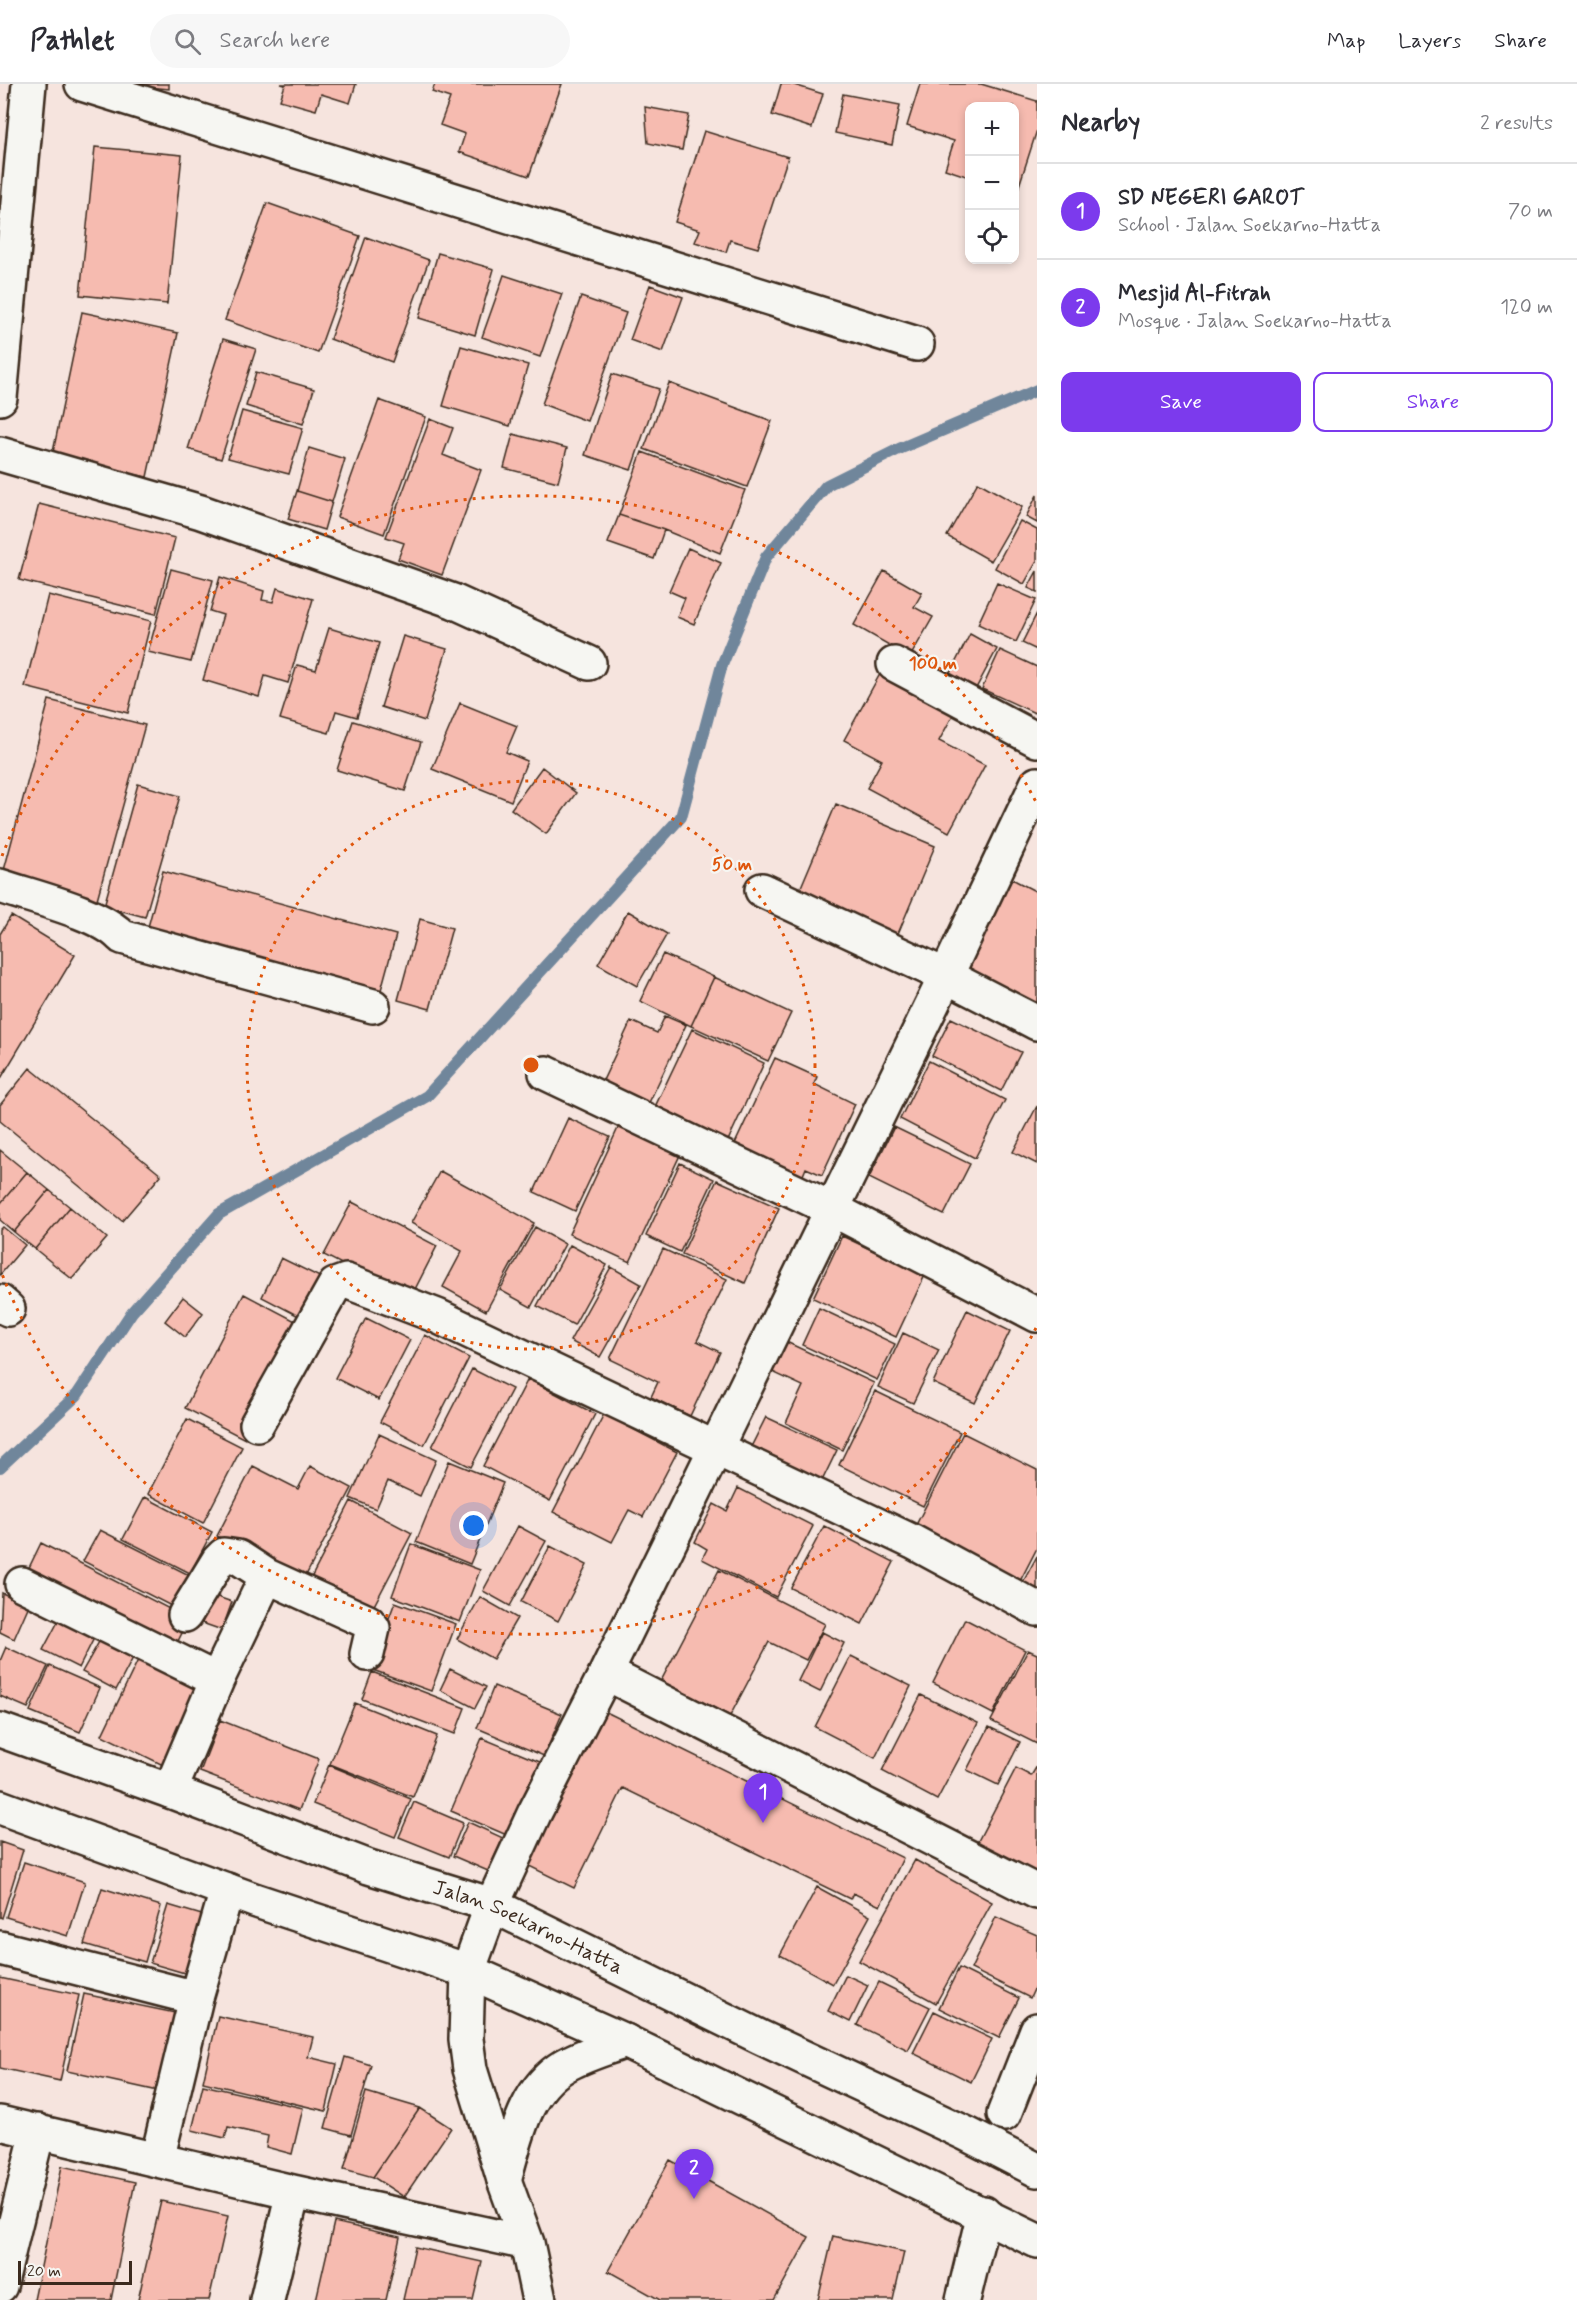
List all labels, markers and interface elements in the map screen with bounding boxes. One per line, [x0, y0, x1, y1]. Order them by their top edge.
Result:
search box [150, 14, 570, 68]
text: Pathlet [30, 23, 114, 60]
icon: search [171, 25, 204, 58]
text: Search here [219, 27, 330, 55]
text: Map [1327, 27, 1365, 55]
text: Layers [1398, 27, 1461, 55]
text: Share [1494, 27, 1547, 55]
map controls [965, 102, 1019, 264]
button: + [965, 102, 1019, 156]
text: Nearby [1061, 106, 1140, 140]
text: 2 results [1480, 110, 1553, 137]
button: − [965, 156, 1019, 210]
text: SD NEGERI GAROT [1118, 184, 1304, 212]
text: 1 [1076, 198, 1085, 225]
text: 70 m [1508, 198, 1553, 225]
button: locate [965, 210, 1019, 264]
text: School · Jalan Soekarno-Hatta [1118, 212, 1381, 239]
text: Mesjid Al-Fitrah [1118, 280, 1271, 308]
text: 2 [1076, 294, 1085, 321]
text: 120 m [1500, 294, 1553, 321]
text: Mosque · Jalan Soekarno-Hatta [1118, 308, 1392, 335]
button: Save [1061, 372, 1301, 432]
button: Share [1313, 372, 1553, 432]
text: 100 m [909, 652, 957, 676]
text: 50 m [712, 853, 752, 877]
centre of rings [521, 1055, 541, 1075]
your location [459, 1511, 488, 1540]
pin: 1 [744, 1774, 783, 1823]
street label: Jalan Soekarno-Hatta [429, 1874, 628, 1981]
pin: 2 [674, 2150, 714, 2199]
scale bar [18, 2258, 132, 2286]
text: 20 m [27, 2261, 61, 2282]

